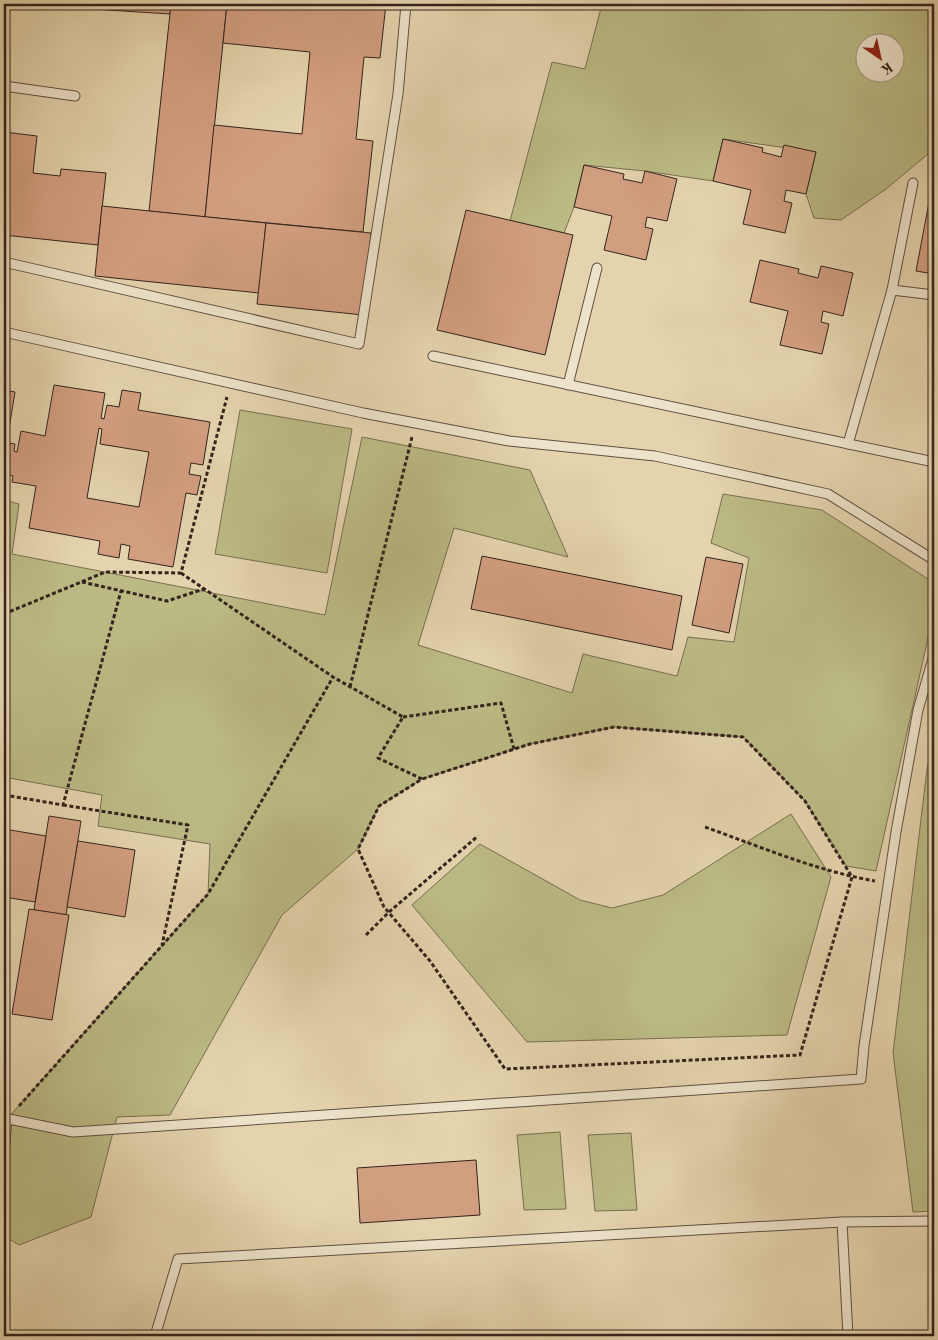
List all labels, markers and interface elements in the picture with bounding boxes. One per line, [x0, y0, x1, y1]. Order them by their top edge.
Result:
north arrow [856, 32, 906, 82]
text: K [878, 59, 895, 77]

